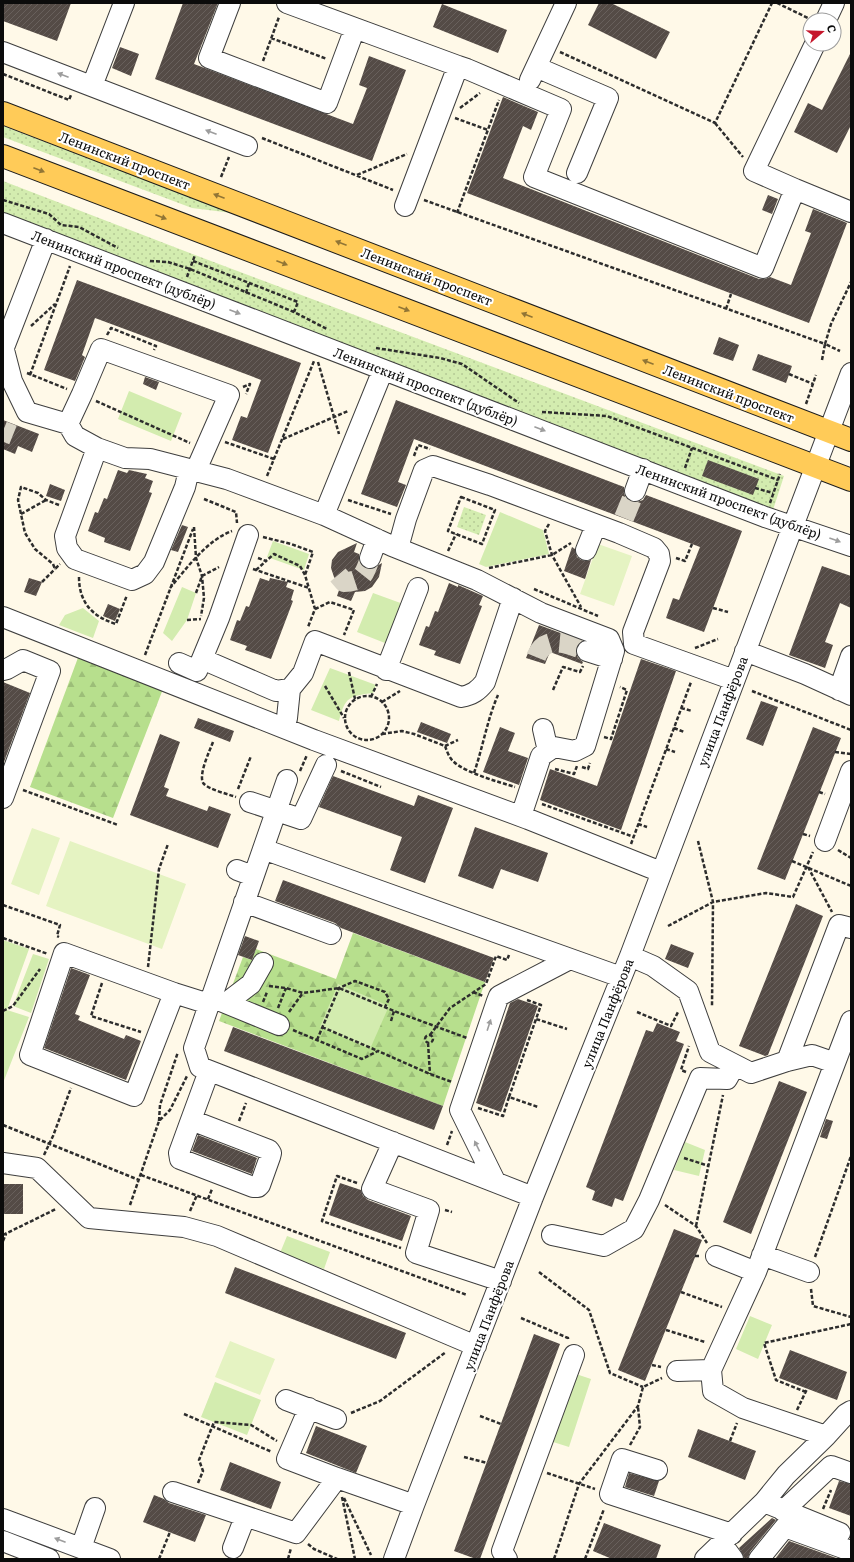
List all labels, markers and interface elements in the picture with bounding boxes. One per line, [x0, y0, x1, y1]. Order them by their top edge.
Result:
north arrow [802, 12, 842, 52]
text: С [824, 22, 841, 35]
one-way arrow [57, 71, 69, 77]
street label: Ленинский проспект [57, 126, 194, 194]
one-way arrow [204, 128, 216, 134]
one-way arrow [34, 167, 46, 173]
one-way arrow [213, 192, 225, 198]
one-way arrow [155, 214, 167, 220]
street label: Ленинский проспект (дублёр) [29, 225, 219, 313]
one-way arrow [334, 239, 346, 245]
street label: Ленинский проспект [359, 242, 496, 310]
one-way arrow [277, 261, 289, 267]
one-way arrow [398, 307, 410, 313]
one-way arrow [230, 310, 242, 316]
one-way arrow [521, 311, 533, 317]
street label: Ленинский проспект (дублёр) [331, 342, 521, 430]
one-way arrow [642, 358, 654, 364]
street label: Ленинский проспект [661, 359, 798, 427]
one-way arrow [534, 427, 546, 433]
street label: Ленинский проспект (дублёр) [634, 459, 824, 543]
one-way arrow [829, 538, 841, 544]
street label: улица Панфёрова [692, 653, 752, 769]
street label: улица Панфёрова [576, 955, 638, 1071]
one-way arrow [486, 1018, 492, 1030]
one-way arrow [474, 1140, 480, 1152]
street label: улица Панфёрова [458, 1257, 518, 1373]
one-way arrow [54, 1537, 66, 1543]

